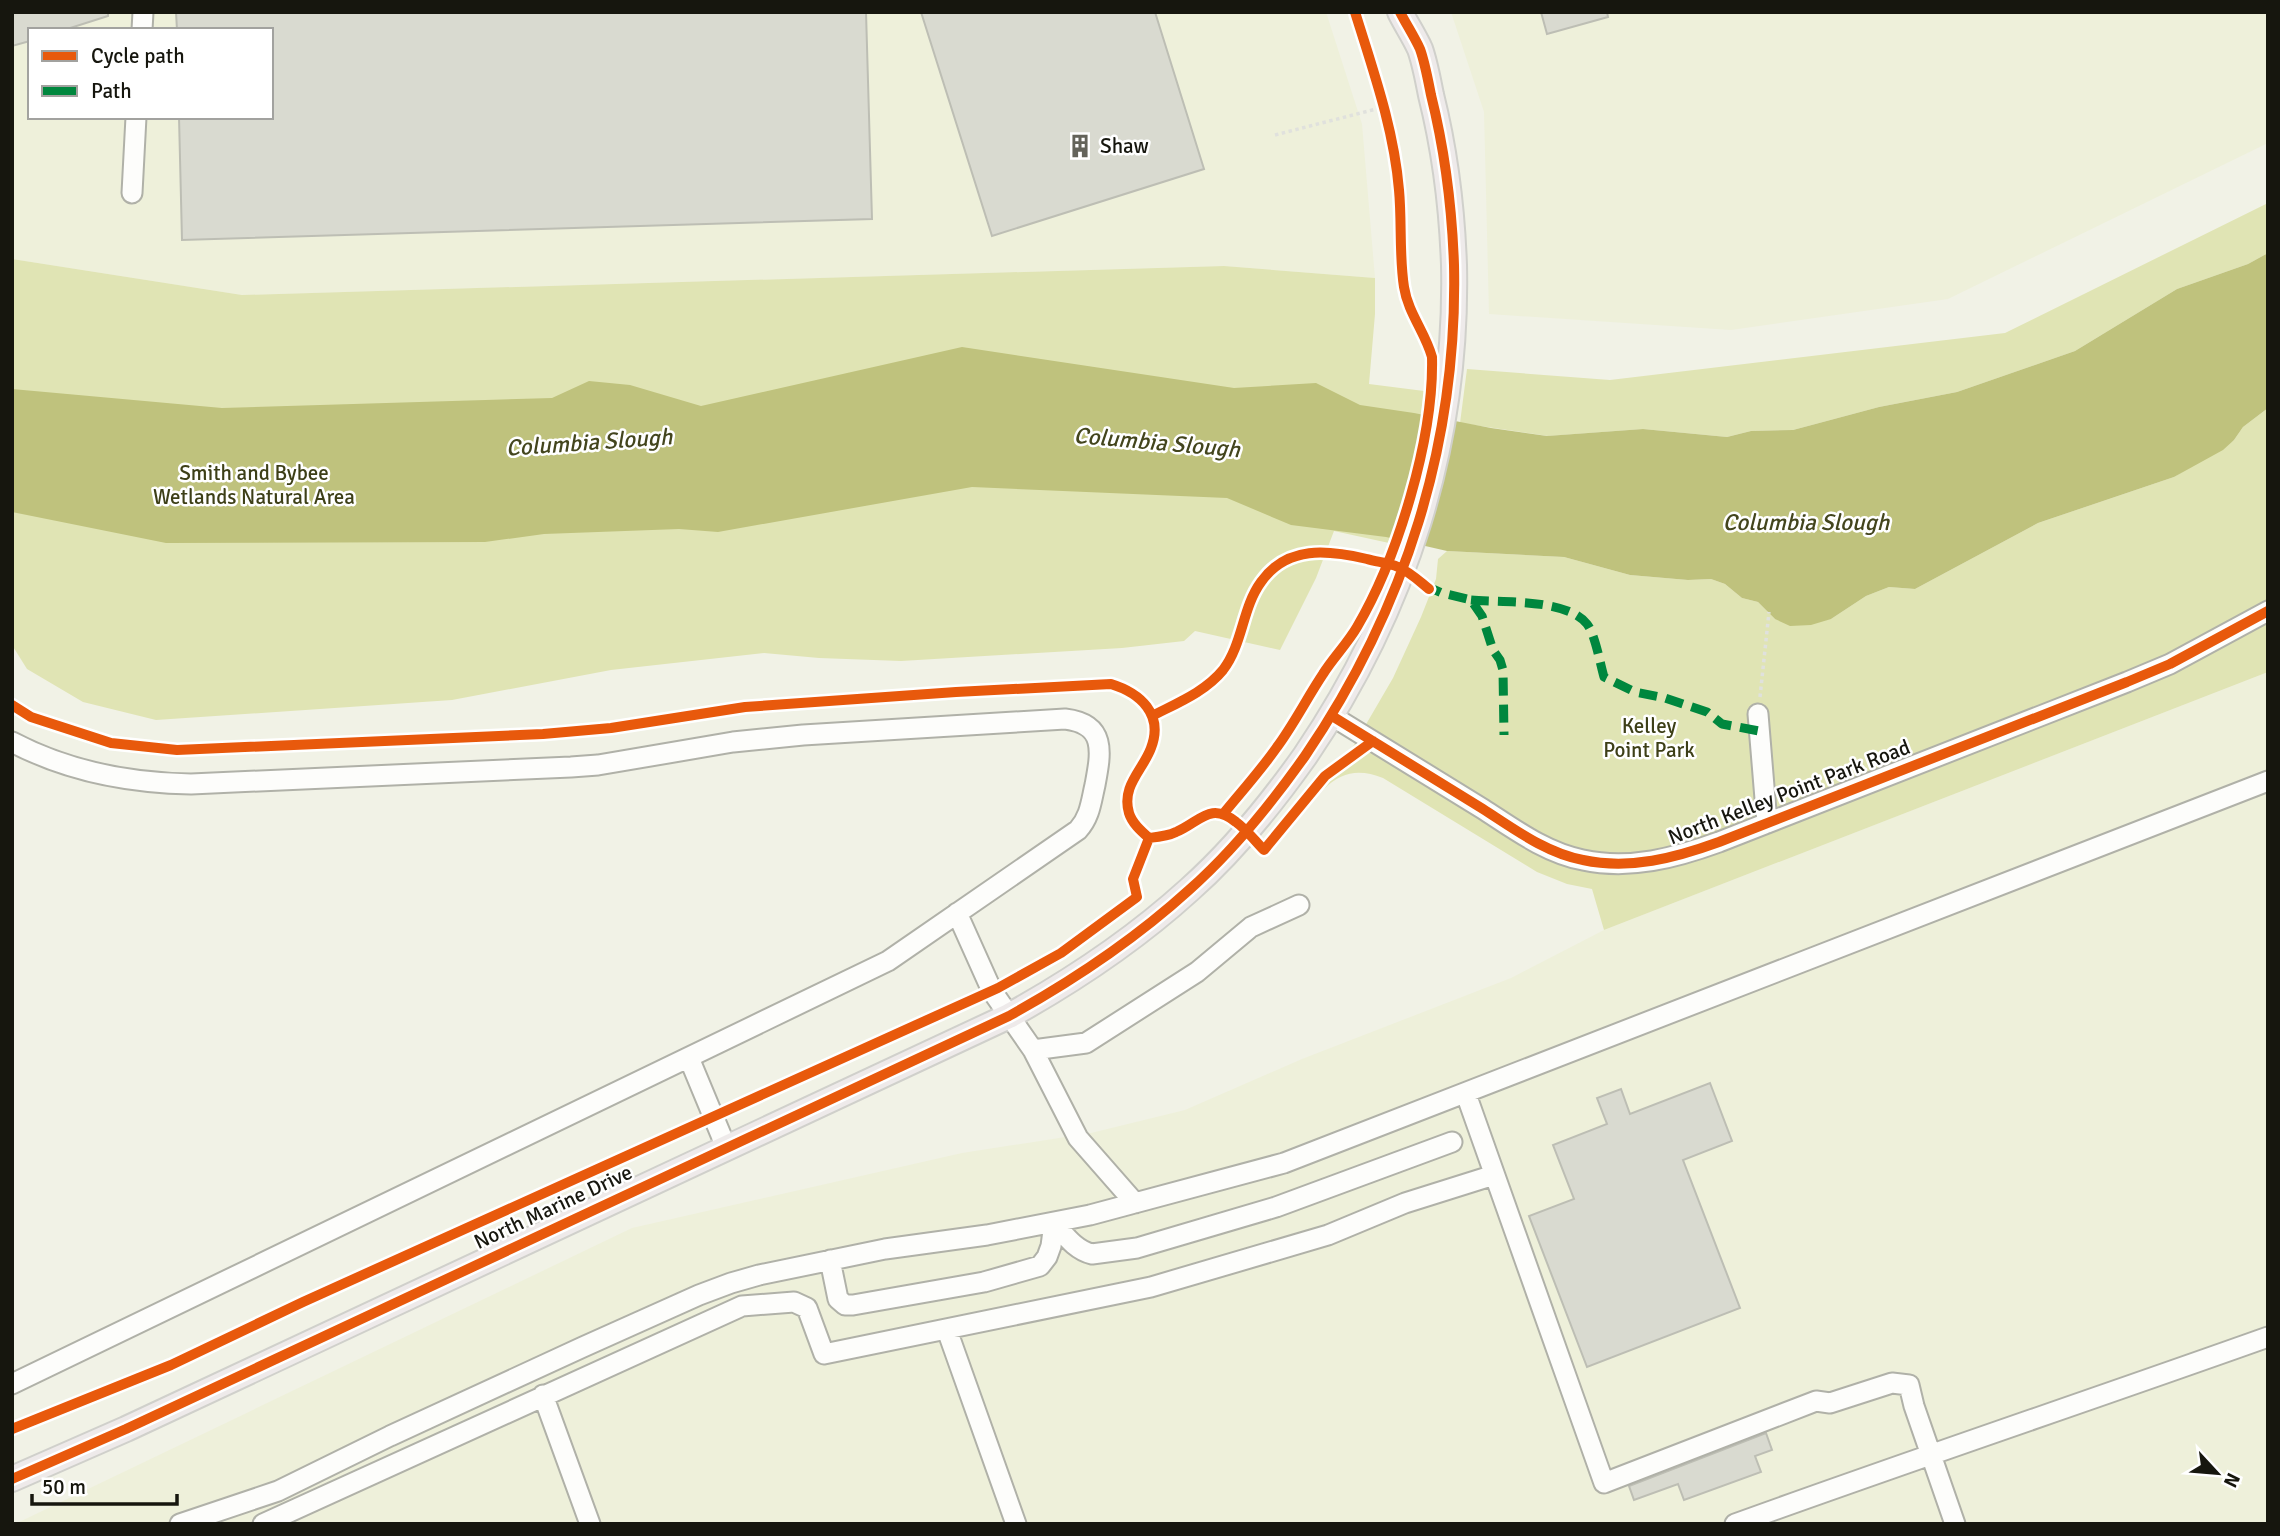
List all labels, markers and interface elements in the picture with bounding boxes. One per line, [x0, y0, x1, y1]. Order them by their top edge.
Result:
legend [28, 28, 273, 119]
text: Cycle path [91, 43, 185, 69]
text: Path [91, 78, 132, 104]
building icon: Shaw [1066, 132, 1094, 160]
place label: Shaw [1100, 133, 1149, 159]
water label: Columbia Slough [1073, 421, 1243, 464]
water label: Columbia Slough [505, 422, 675, 463]
park label: Smith and Bybee Wetlands Natural Area [153, 460, 355, 510]
water label: Columbia Slough [1723, 508, 1891, 537]
park label: Kelley Point Park [1603, 713, 1695, 763]
street label: North Kelley Point Park Road [1664, 734, 1914, 850]
street label: North Marine Drive [470, 1159, 636, 1255]
north arrow [2182, 1438, 2252, 1508]
scale bar [32, 1462, 177, 1506]
text: N [2218, 1469, 2245, 1491]
text: 50 m [42, 1474, 86, 1500]

